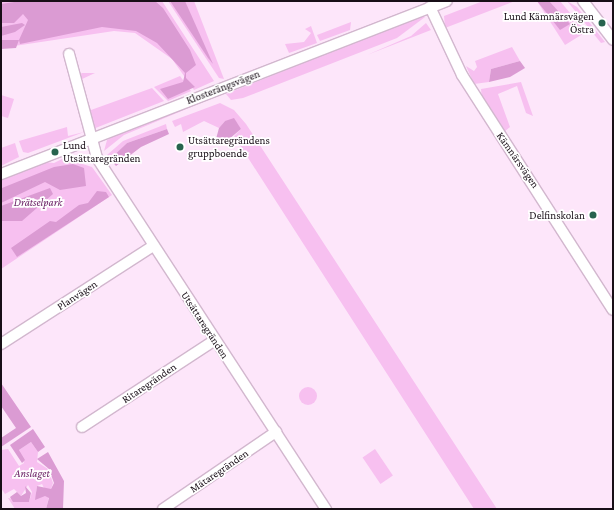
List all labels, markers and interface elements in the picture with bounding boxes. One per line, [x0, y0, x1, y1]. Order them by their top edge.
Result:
place label: Lund Kämnärsvägen Östra [504, 10, 594, 36]
marker: Lund Kämnärsvägen Östra [597, 18, 607, 28]
street label: Klosterängsvägen [184, 67, 262, 107]
street label: Kämnärsvägen [494, 129, 542, 191]
place label: Utsättaregrändens gruppboende [188, 134, 270, 160]
place label: Lund Utsättaregränden [63, 139, 140, 165]
marker: Utsättaregrändens gruppboende [175, 142, 185, 152]
marker: Lund Utsättaregränden [50, 147, 60, 157]
park label: Drätselpark [14, 195, 62, 209]
place label: Delfinskolan [529, 208, 585, 222]
marker: Delfinskolan [588, 210, 598, 220]
street label: Planvägen [54, 277, 100, 313]
street label: Utsättaregränden [178, 289, 232, 361]
street label: Ritaregränden [119, 360, 179, 406]
street label: Mätaregränden [187, 447, 251, 495]
park label: Anslaget [14, 466, 50, 480]

